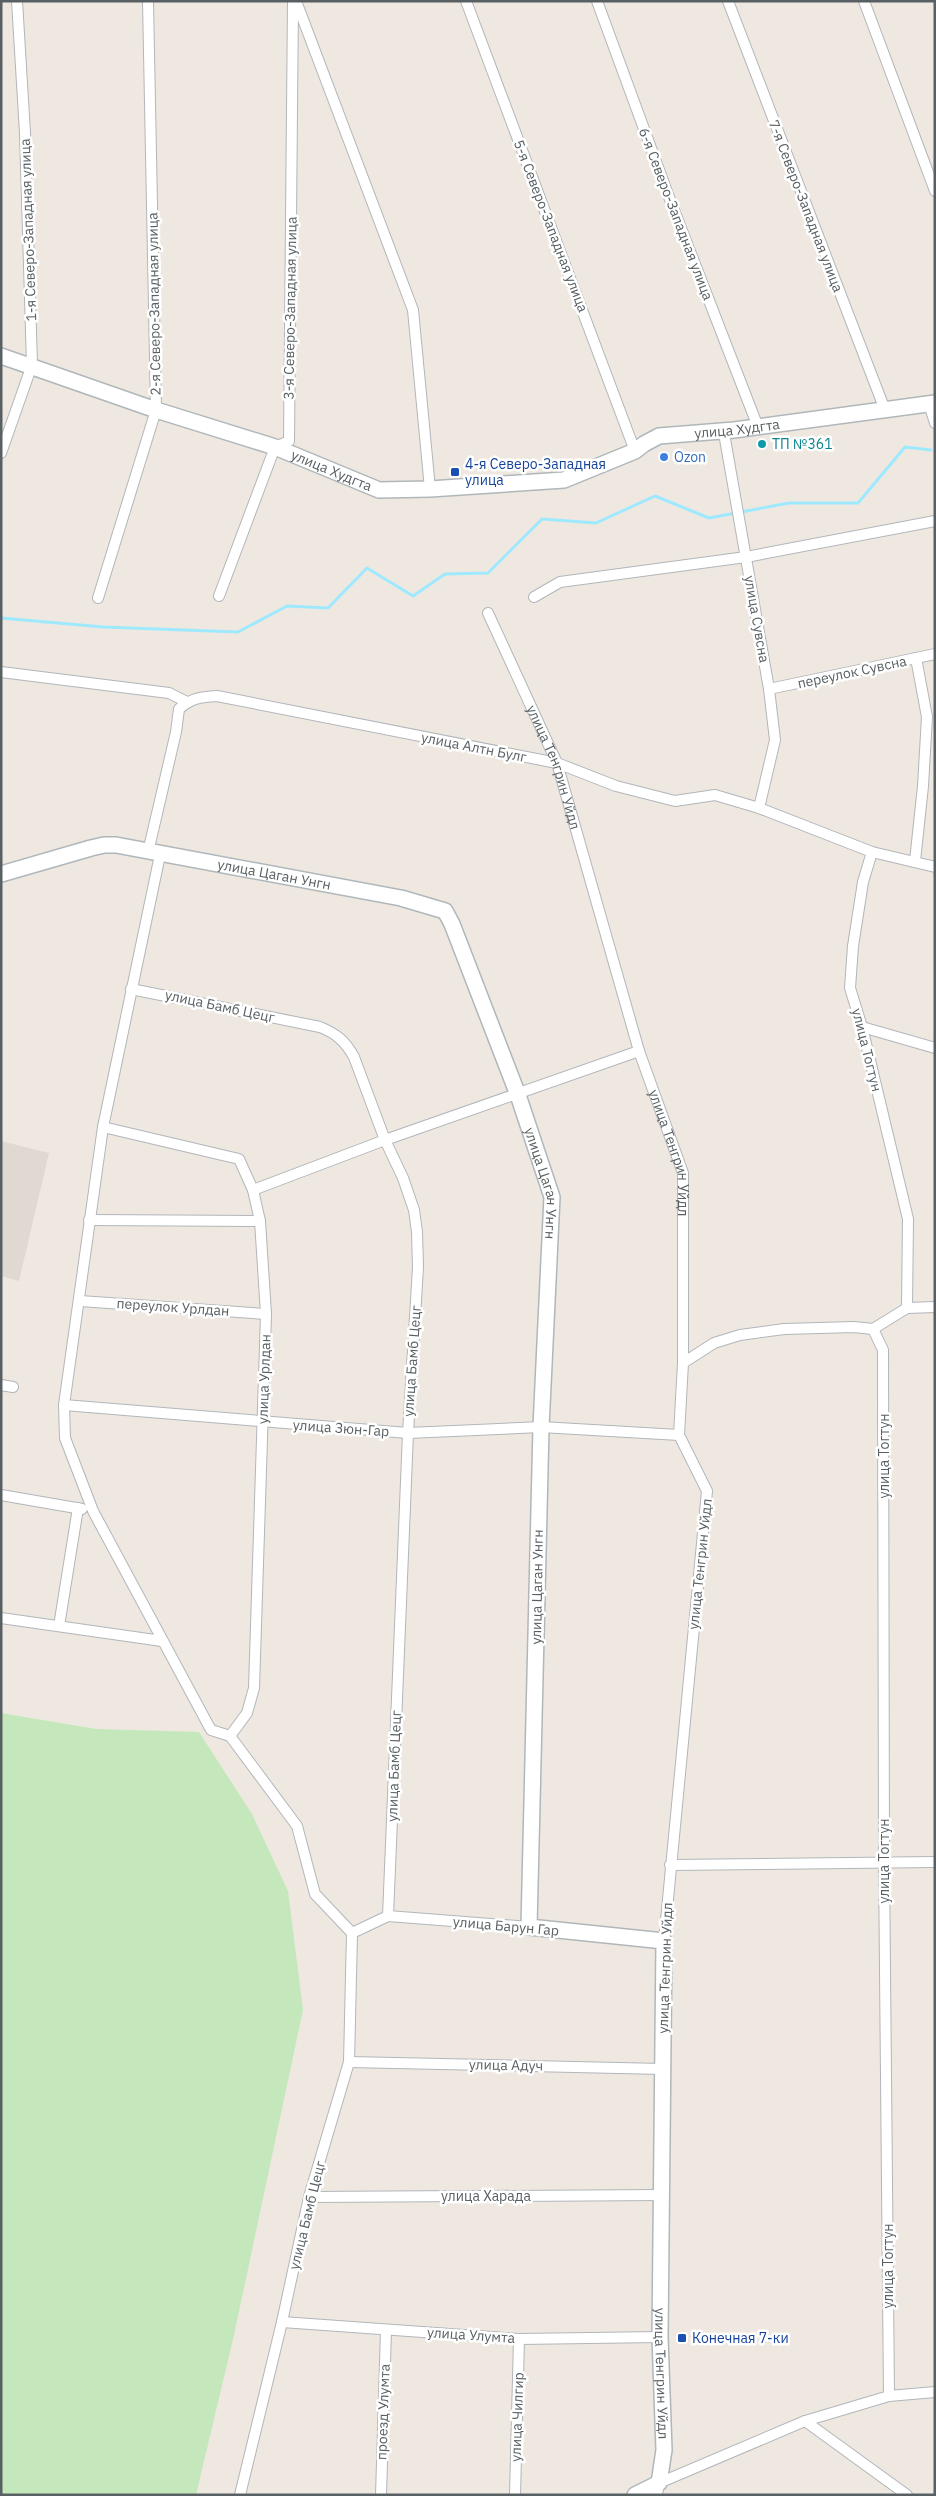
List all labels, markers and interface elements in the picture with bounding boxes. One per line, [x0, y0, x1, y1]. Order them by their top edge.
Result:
street label: 7-я Северо-Западная улица [765, 117, 847, 295]
street label: 6-я Северо-Западная улица [635, 125, 717, 303]
street label: 5-я Северо-Западная улица [510, 137, 592, 315]
street label: 1-я Северо-Западная улица [16, 138, 40, 322]
street label: 2-я Северо-Западная улица [143, 212, 165, 396]
street label: 3-я Северо-Западная улица [279, 216, 301, 400]
street label: улица Худгта [694, 415, 781, 442]
place label: ТП №361 [772, 435, 833, 453]
marker: ТП №361 [756, 438, 768, 450]
street label: улица Худгта [288, 446, 375, 495]
place label: Ozon [674, 448, 706, 466]
marker: Ozon [658, 451, 670, 463]
place label: 4-я Северо-Западная улица [465, 455, 606, 489]
marker: 4-я Северо-Западная улица [449, 466, 461, 478]
street label: улица Сувсна [740, 574, 774, 665]
street label: переулок Сувсна [796, 652, 909, 692]
street label: улица Тенгрин Уйдл [523, 702, 584, 832]
street label: улица Алтн Булг [420, 728, 528, 766]
street label: улица Цаган Унгн [216, 855, 332, 894]
street label: улица Бамб Цецг [163, 986, 277, 1026]
street label: улица Тогтун [848, 1006, 886, 1094]
street label: улица Тенгрин Уйдл [645, 1087, 692, 1217]
street label: улица Цаган Унгн [520, 1125, 561, 1240]
street label: переулок Урлдан [116, 1294, 230, 1320]
street label: улица Бамб Цецг [399, 1305, 425, 1417]
street label: улица Урлдан [253, 1334, 275, 1424]
street label: улица Тогтун [875, 1413, 893, 1499]
street label: улица Зюн-Гар [292, 1416, 390, 1440]
street label: улица Тенгрин Уйдл [684, 1498, 716, 1630]
street label: улица Цаган Унгн [527, 1529, 547, 1645]
street label: улица Бамб Цецг [383, 1710, 405, 1822]
street label: улица Тогтун [875, 1818, 893, 1904]
street label: улица Тенгрин Уйдл [654, 1902, 676, 2034]
street label: улица Барун Гар [452, 1912, 560, 1940]
street label: улица Адуч [469, 2055, 543, 2075]
street label: улица Бамб Цецг [285, 2159, 329, 2271]
street label: улица Харада [441, 2187, 531, 2205]
street label: улица Тогтун [879, 2223, 897, 2309]
street label: улица Тенгрин Уйдл [651, 2308, 673, 2440]
street label: улица Улумта [426, 2323, 516, 2347]
place label: Конечная 7-ки [692, 2329, 789, 2347]
marker: Конечная 7-ки [676, 2332, 688, 2344]
street label: проезд Улумта [372, 2363, 394, 2460]
street label: улица Чилгир [506, 2372, 528, 2462]

